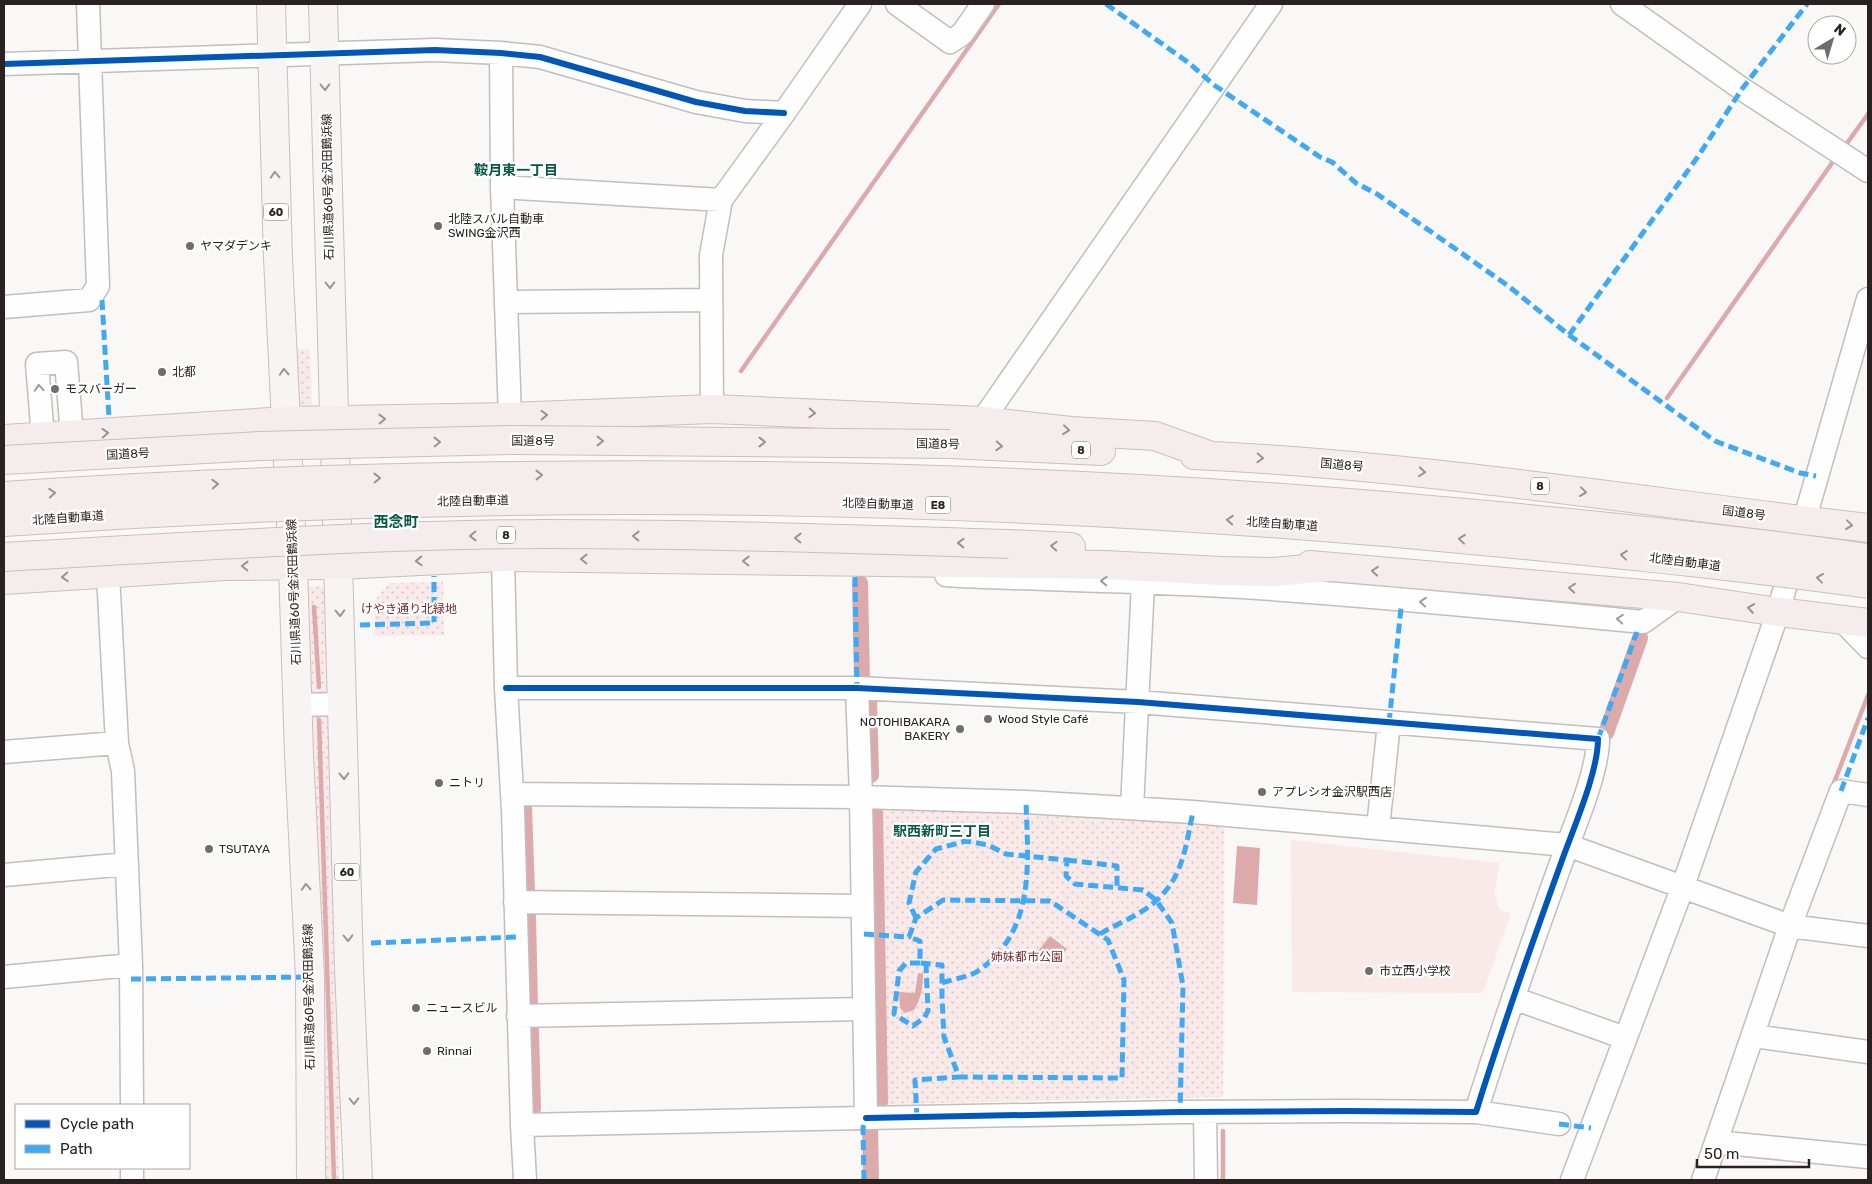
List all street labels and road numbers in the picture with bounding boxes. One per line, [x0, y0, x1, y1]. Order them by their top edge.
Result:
street label: 石川県道60号金沢田鶴浜線 [320, 113, 336, 261]
road number: 60 [264, 203, 288, 220]
street label: 国道8号 [511, 434, 555, 448]
street label: 国道8号 [916, 437, 960, 451]
road number: 8 [1072, 442, 1090, 458]
street label: 国道8号 [106, 446, 150, 462]
street label: 国道8号 [1320, 456, 1364, 474]
road number: 8 [1531, 478, 1549, 494]
street label: 北陸自動車道 [437, 493, 509, 509]
street label: 北陸自動車道 [842, 496, 914, 512]
road number: E8 [926, 496, 950, 514]
street label: 国道8号 [1721, 503, 1767, 523]
street label: 北陸自動車道 [32, 509, 104, 527]
street label: 北陸自動車道 [1246, 515, 1318, 533]
street label: 石川県道60号金沢田鶴浜線 [284, 518, 304, 666]
road number: 8 [497, 526, 515, 544]
street label: 北陸自動車道 [1648, 551, 1722, 573]
road number: 60 [334, 864, 360, 880]
street label: 石川県道60号金沢田鶴浜線 [301, 923, 317, 1071]

